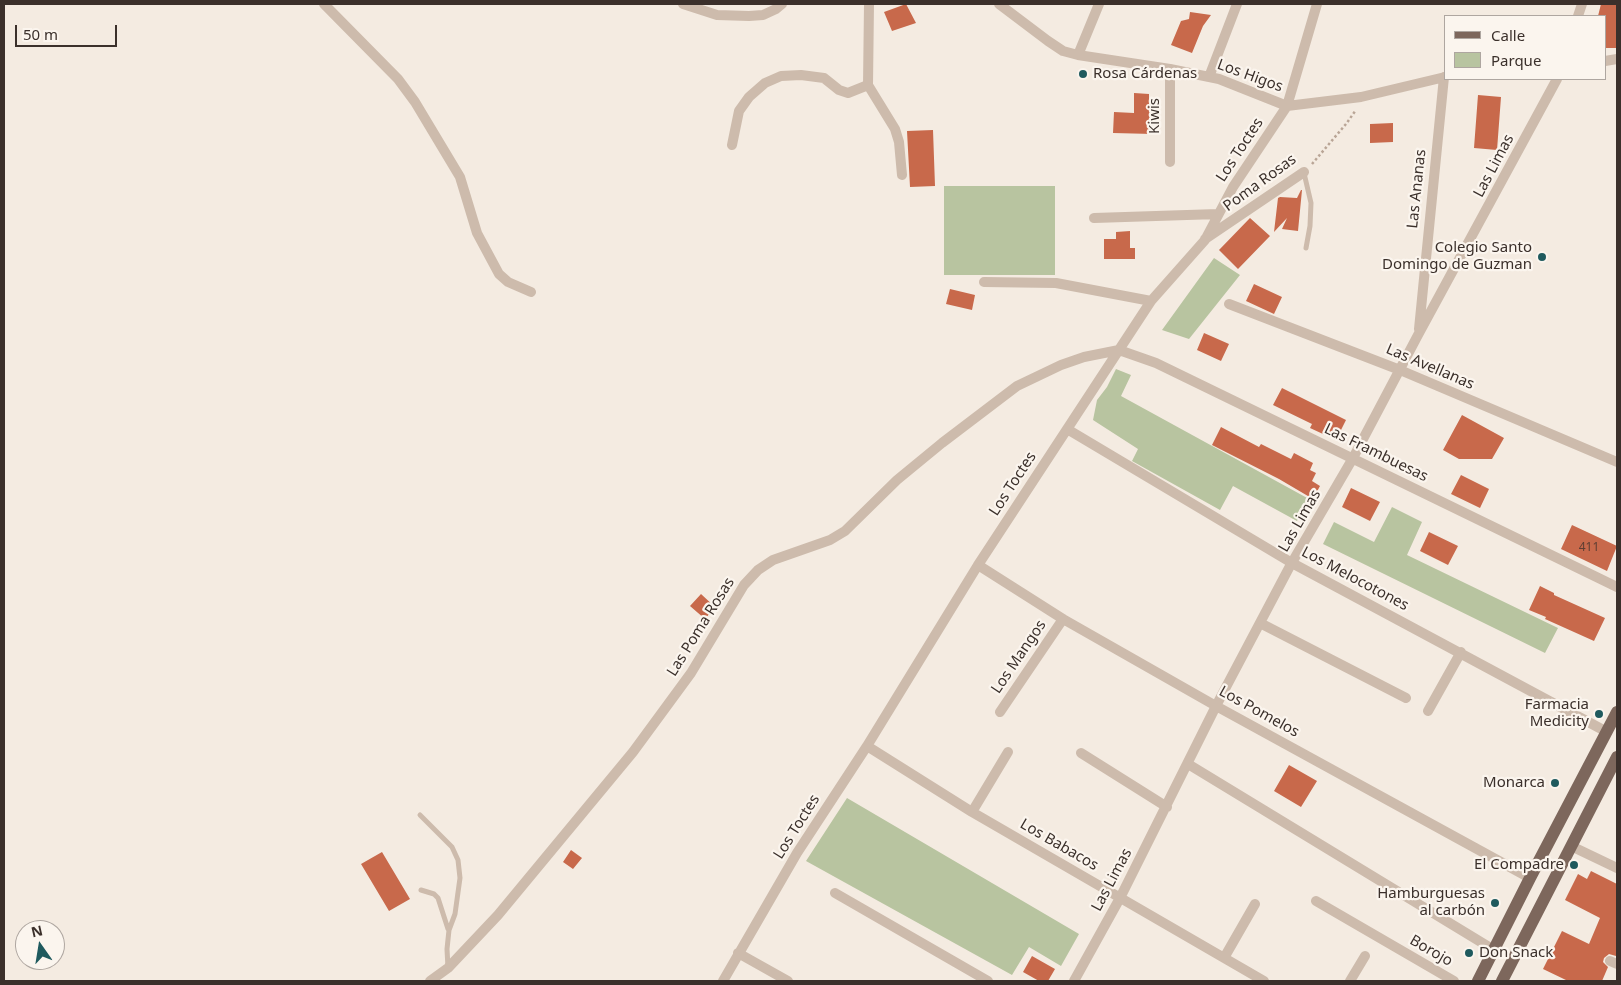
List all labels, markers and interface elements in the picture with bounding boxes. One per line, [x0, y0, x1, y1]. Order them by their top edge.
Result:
scale bar [18, 15, 120, 47]
legend [1444, 15, 1606, 80]
text: 50 m [23, 24, 58, 44]
text: Calle [1491, 25, 1525, 45]
text: Parque [1491, 50, 1541, 70]
street label: Los Higos [1215, 56, 1285, 96]
place label: Rosa Cárdenas [1093, 65, 1197, 83]
marker: Rosa Cárdenas [1077, 68, 1089, 80]
street label: Kiwis [1146, 98, 1164, 134]
street label: Los Toctes [1213, 115, 1267, 185]
street label: Las Limas [1470, 131, 1518, 201]
street label: Las Ananas [1404, 149, 1430, 229]
street label: Poma Rosas [1220, 151, 1300, 215]
place label: Colegio Santo Domingo de Guzman [1382, 239, 1532, 274]
marker: Colegio Santo Domingo de Guzman [1536, 251, 1548, 263]
street label: Las Avellanas [1383, 340, 1477, 394]
street label: Las Frambuesas [1321, 420, 1431, 486]
street label: Los Toctes [986, 449, 1040, 519]
street label: Las Limas [1275, 487, 1325, 555]
house number: 411 [1579, 541, 1599, 555]
street label: Los Melocotones [1298, 543, 1412, 615]
street label: Las Poma Rosas [663, 574, 739, 680]
street label: Los Mangos [988, 617, 1050, 697]
street label: Los Pomelos [1216, 683, 1302, 741]
place label: Farmacia Medicity [1525, 696, 1589, 731]
marker: Farmacia Medicity [1593, 708, 1605, 720]
place label: Monarca [1483, 774, 1545, 792]
marker: Monarca [1549, 777, 1561, 789]
street label: Los Toctes [770, 791, 824, 863]
street label: Los Babacos [1017, 815, 1101, 875]
street label: Las Limas [1088, 845, 1136, 915]
place label: El Compadre [1474, 856, 1564, 874]
marker: El Compadre [1568, 859, 1580, 871]
place label: Hamburguesas al carbón [1377, 885, 1485, 920]
marker: Hamburguesas al carbón [1489, 897, 1501, 909]
north arrow [15, 920, 65, 970]
text: N [29, 920, 44, 941]
street label: Borojo [1406, 932, 1456, 970]
place label: Don Snack [1479, 944, 1553, 962]
marker: Don Snack [1463, 947, 1475, 959]

